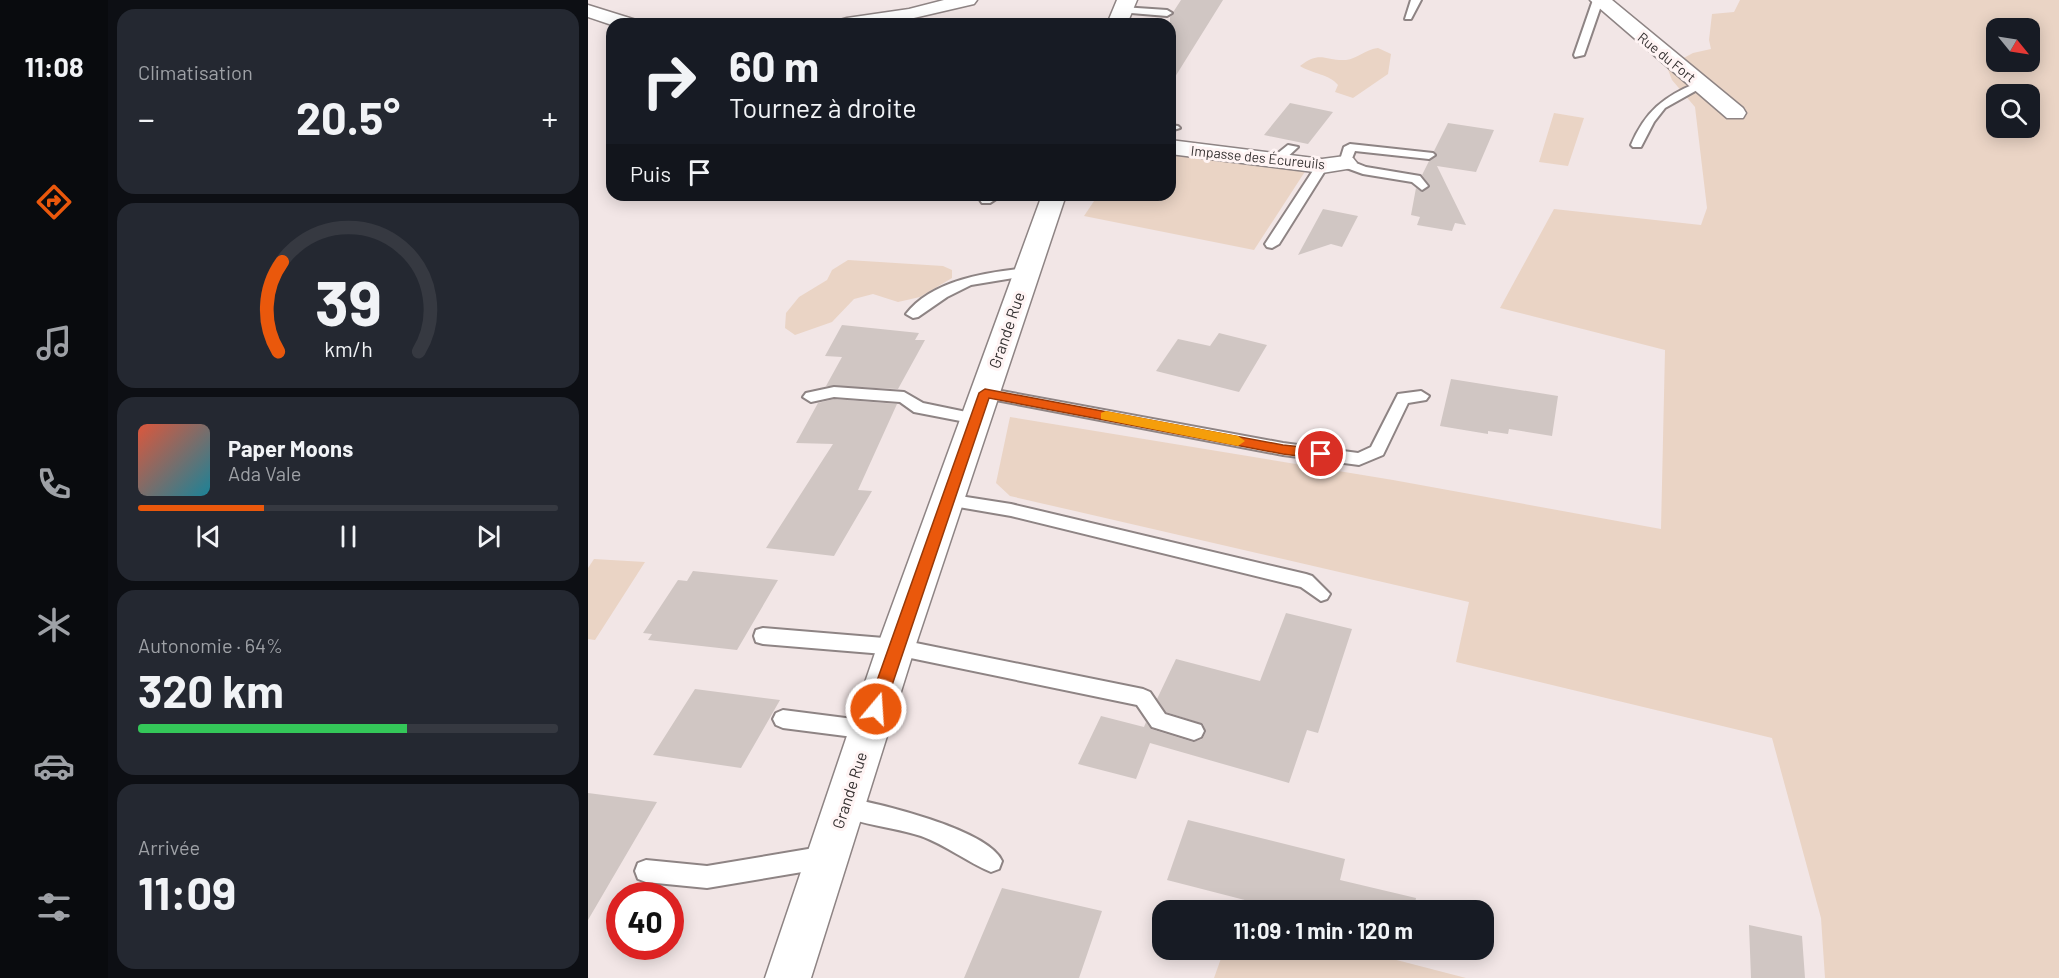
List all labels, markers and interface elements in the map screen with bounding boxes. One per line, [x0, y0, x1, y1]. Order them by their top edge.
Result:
north arrow [1986, 18, 2040, 72]
map controls [1986, 18, 2040, 138]
street label: Rue du Fort [1635, 28, 1699, 86]
text: 60 m [729, 40, 819, 90]
icon: right [630, 42, 708, 120]
text: 11:08 [24, 50, 84, 82]
text: Climatisation [138, 60, 253, 84]
button: search [1986, 84, 2040, 138]
text: 20.5° [296, 90, 400, 144]
text: Tournez à droite [729, 91, 917, 123]
text: − [138, 98, 155, 138]
text: + [542, 98, 558, 138]
street label: Impasse des Écureuils [1190, 141, 1326, 173]
icon: arrive [683, 156, 716, 189]
text: Puis [630, 160, 671, 186]
icon: directions [33, 181, 75, 223]
text: 39 [315, 264, 381, 338]
street label: Grande Rue [984, 289, 1028, 371]
icon: music [33, 322, 75, 364]
text: km/h [324, 337, 372, 362]
pin [1295, 428, 1346, 479]
text: Paper Moons [228, 435, 353, 461]
icon: arrive [1304, 437, 1337, 470]
text: Ada Vale [228, 461, 301, 485]
icon: phone [33, 463, 75, 505]
icon: previous [192, 520, 225, 553]
icon: pause [332, 520, 365, 553]
icon: next [472, 520, 505, 553]
icon: climate [33, 604, 75, 646]
text: Autonomie · 64% [138, 633, 283, 657]
text: 320 km [138, 663, 284, 717]
position arrow [844, 677, 908, 741]
icon: car [33, 745, 75, 787]
street label: Grande Rue [828, 749, 870, 831]
text: Arrivée [138, 835, 200, 859]
text: 11:09 [138, 865, 236, 919]
speed limit sign: 40 [606, 882, 684, 960]
icon: filters [33, 886, 75, 928]
text: 11:09 · 1 min · 120 m [1233, 917, 1413, 943]

